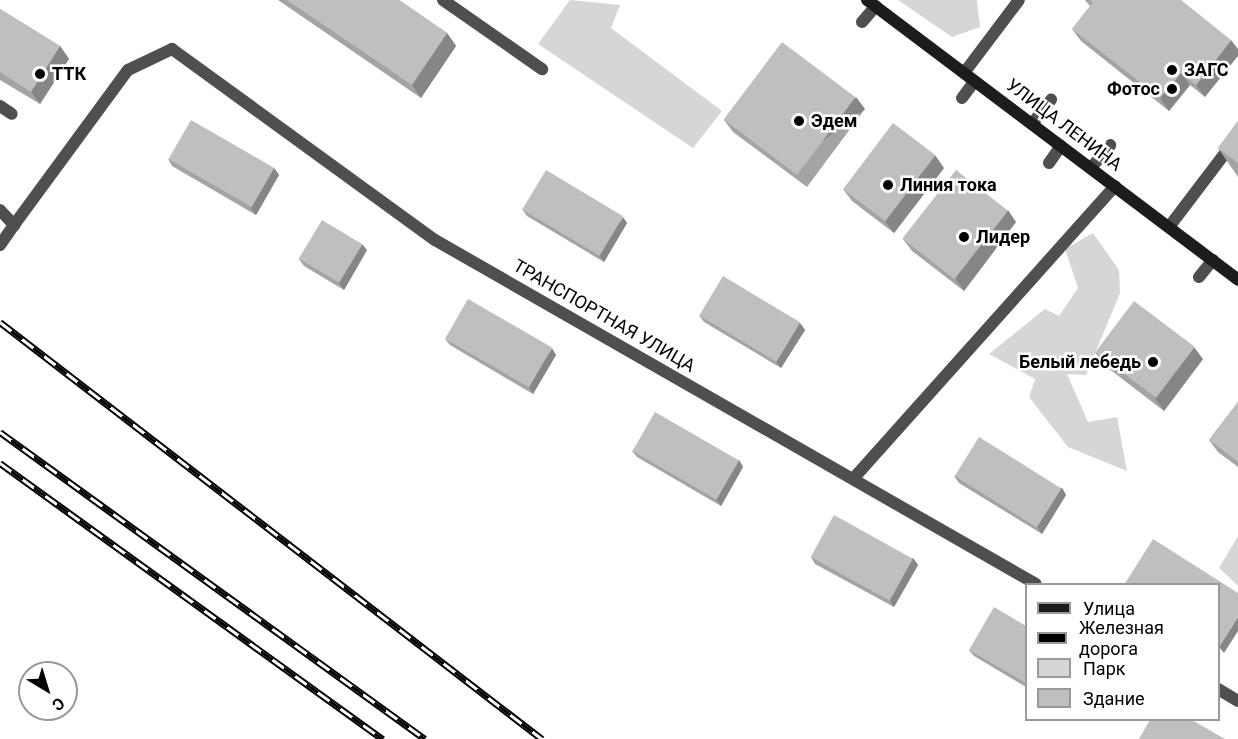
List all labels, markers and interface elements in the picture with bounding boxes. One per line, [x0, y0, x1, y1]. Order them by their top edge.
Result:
place label: ЗАГС [1184, 59, 1228, 81]
place label: ТТК [52, 63, 86, 85]
marker: ЗАГС [1165, 63, 1179, 77]
marker: ТТК [33, 67, 47, 81]
street label: УЛИЦА ЛЕНИНА [1002, 74, 1126, 176]
place label: Фотос [1107, 78, 1160, 100]
marker: Фотос [1165, 82, 1179, 96]
place label: Эдем [811, 110, 857, 132]
marker: Эдем [792, 114, 806, 128]
place label: Линия тока [900, 174, 997, 196]
marker: Линия тока [881, 178, 895, 192]
place label: Лидер [976, 226, 1030, 248]
marker: Лидер [957, 230, 971, 244]
street label: ТРАНСПОРТНАЯ УЛИЦА [509, 255, 699, 377]
place label: Белый лебедь [1019, 351, 1141, 373]
marker: Белый лебедь [1146, 355, 1160, 369]
legend [1025, 583, 1220, 721]
text: Улица [1083, 598, 1135, 619]
text: Железная дорога [1079, 617, 1164, 659]
text: Парк [1083, 658, 1125, 679]
north arrow [18, 661, 78, 721]
text: Здание [1083, 688, 1145, 709]
text: С [48, 693, 68, 715]

